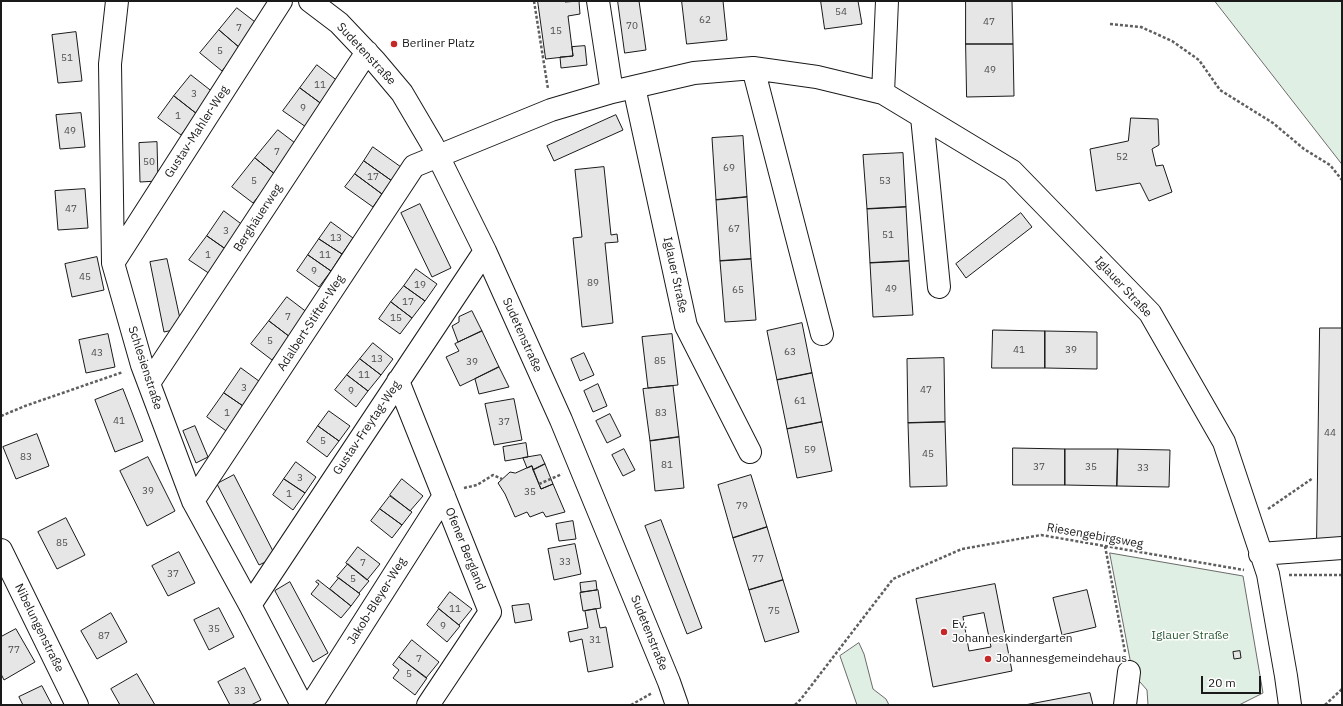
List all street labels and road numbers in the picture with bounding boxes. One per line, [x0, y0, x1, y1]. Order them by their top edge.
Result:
street label: Sudetenstraße [333, 20, 399, 88]
street label: Gustav-Mahler-Weg [162, 83, 232, 181]
street label: Berghäuerweg [231, 181, 285, 255]
street label: Iglauer Straße [660, 236, 690, 314]
street label: Iglauer Straße [1091, 254, 1155, 320]
street label: Adalbert-Stifter-Weg [274, 272, 348, 374]
street label: Sudetenstraße [499, 296, 545, 374]
street label: Schlesienstraße [125, 324, 165, 412]
street label: Gustav-Freytag-Weg [330, 378, 404, 478]
street label: Ofener Bergland [442, 506, 488, 592]
street label: Riesengebirgsweg [1046, 520, 1144, 552]
street label: Jakob-Bleyer-Weg [344, 555, 410, 647]
street label: Nibelungenstraße [11, 581, 67, 675]
street label: Sudetenstraße [627, 593, 671, 673]

